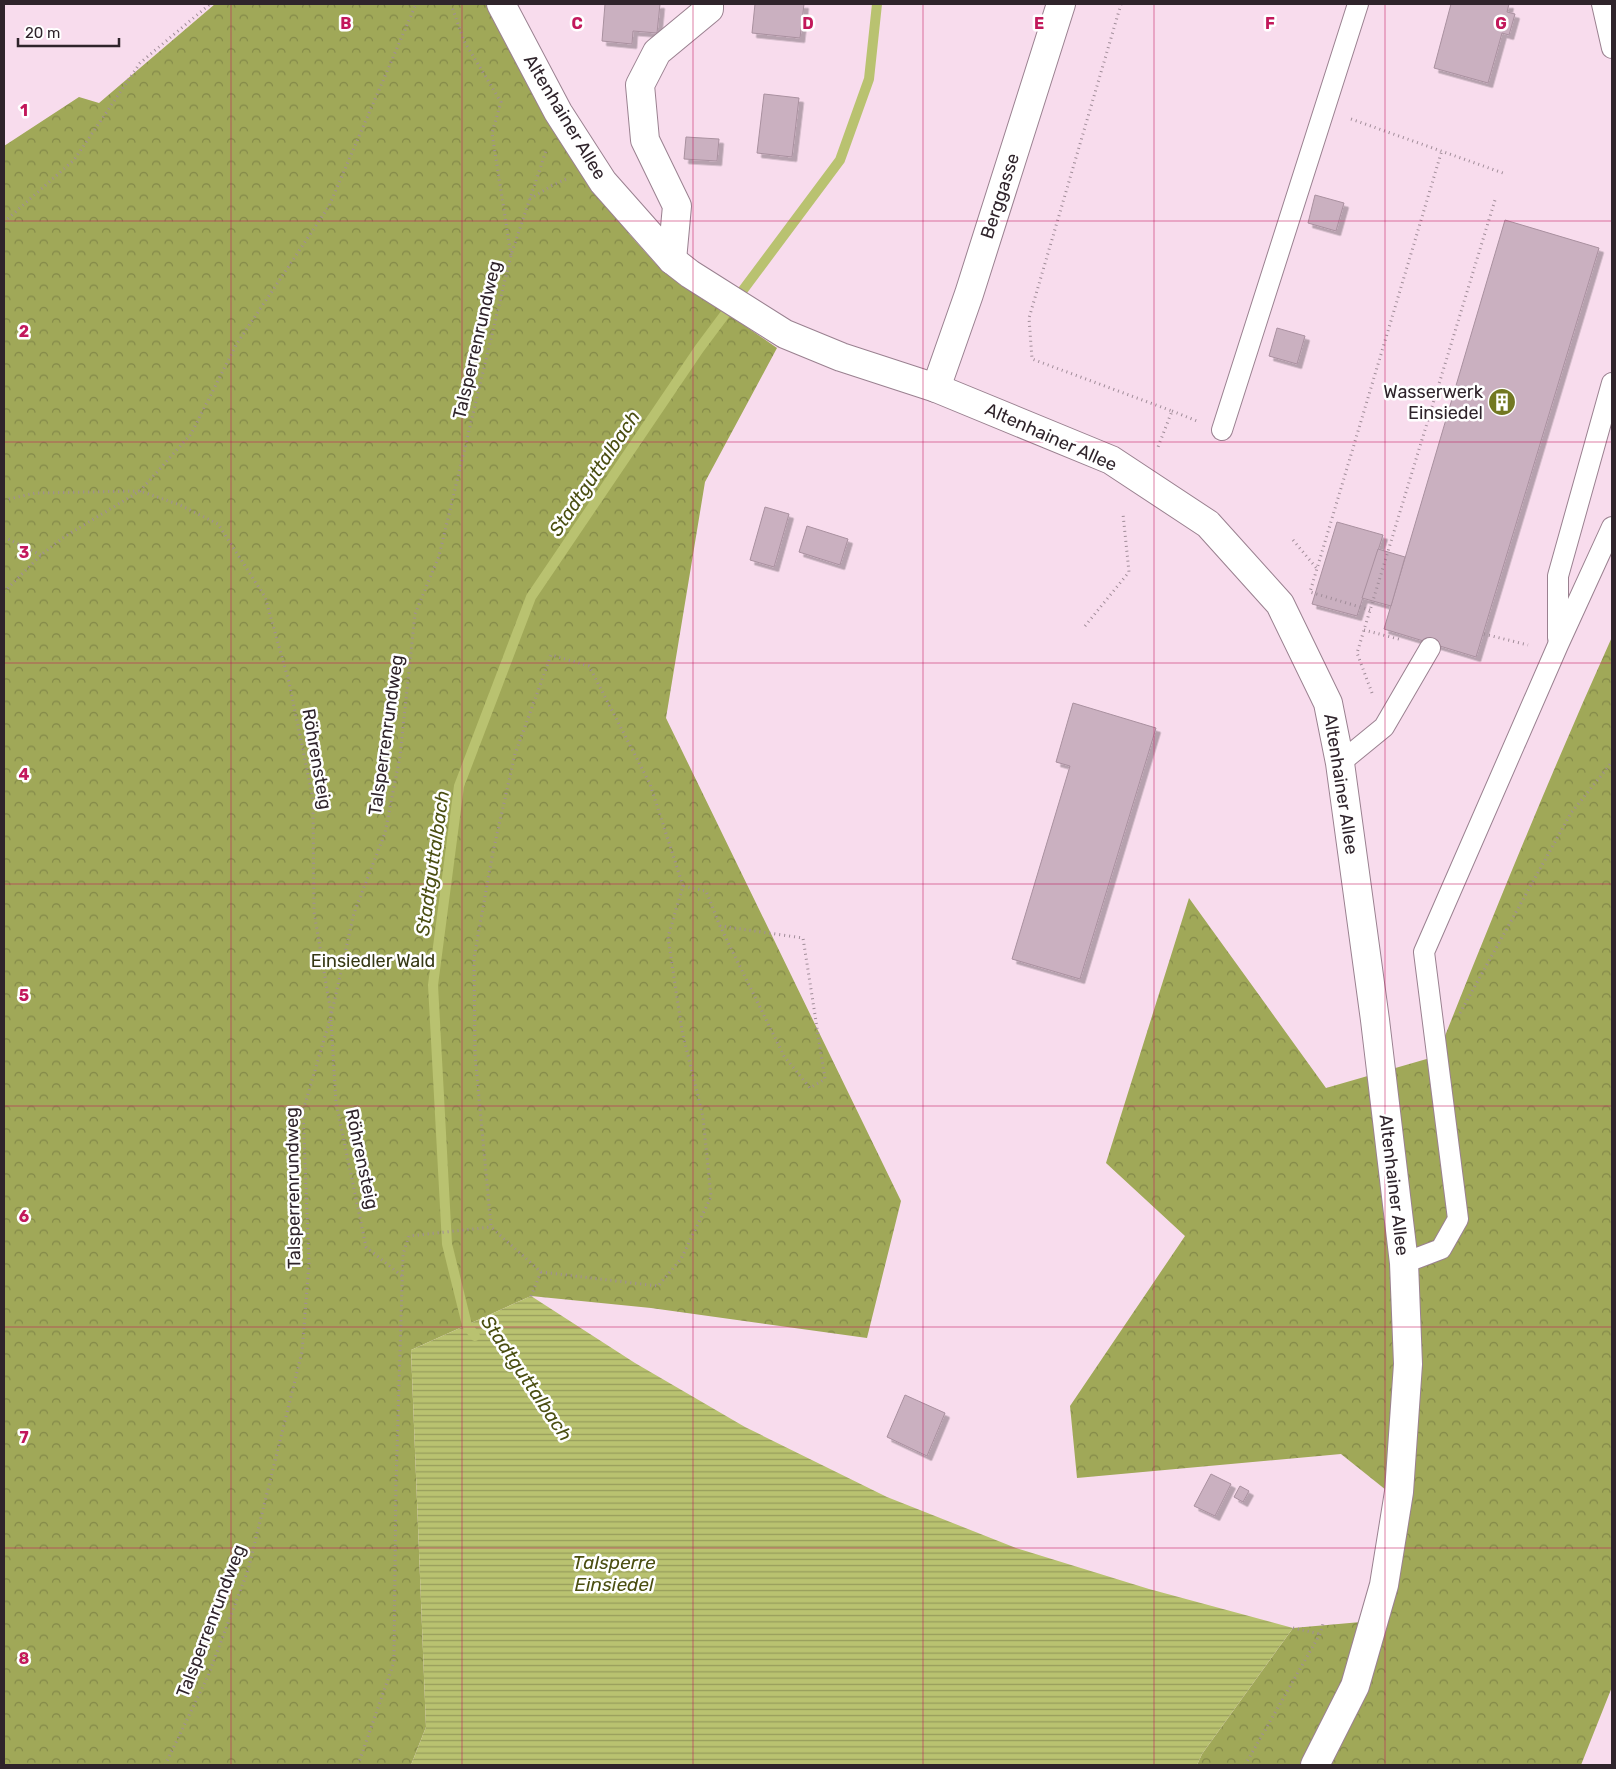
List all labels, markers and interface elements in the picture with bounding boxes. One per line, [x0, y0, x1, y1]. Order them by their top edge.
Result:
text: B [340, 14, 352, 33]
text: C [571, 14, 583, 33]
text: D [802, 14, 814, 33]
text: E [1034, 14, 1044, 33]
text: F [1265, 14, 1275, 33]
text: G [1495, 14, 1507, 33]
scale bar [18, 15, 119, 47]
text: 20 m [25, 24, 60, 42]
street label: Altenhainer Allee [519, 50, 611, 184]
text: 1 [20, 101, 28, 120]
street label: Berggasse [976, 150, 1024, 242]
street label: Talsperrenrundweg [448, 259, 506, 421]
text: 2 [19, 322, 29, 341]
place label: Wasserwerk Einsiedel [1383, 381, 1484, 424]
building icon: Wasserwerk Einsiedel [1487, 387, 1517, 417]
street label: Altenhainer Allee [982, 398, 1120, 476]
water label: Stadtguttalbach [544, 406, 645, 540]
text: 3 [19, 543, 29, 562]
street label: Talsperrenrundweg [364, 653, 408, 817]
street label: Röhrensteig [297, 707, 337, 811]
street label: Altenhainer Allee [1319, 712, 1363, 856]
text: 4 [19, 765, 30, 784]
water label: Stadtguttalbach [411, 789, 454, 937]
park label: Einsiedler Wald [311, 950, 435, 972]
text: 5 [19, 986, 29, 1005]
street label: Talsperrenrundweg [281, 1107, 305, 1269]
street label: Röhrensteig [341, 1107, 383, 1211]
street label: Altenhainer Allee [1374, 1113, 1414, 1257]
text: 6 [19, 1207, 29, 1226]
water label: Stadtguttalbach [476, 1311, 577, 1445]
text: 7 [19, 1428, 29, 1447]
street label: Talsperrenrundweg [172, 1542, 250, 1700]
water label: Talsperre Einsiedel [572, 1551, 656, 1596]
text: 8 [19, 1649, 30, 1668]

